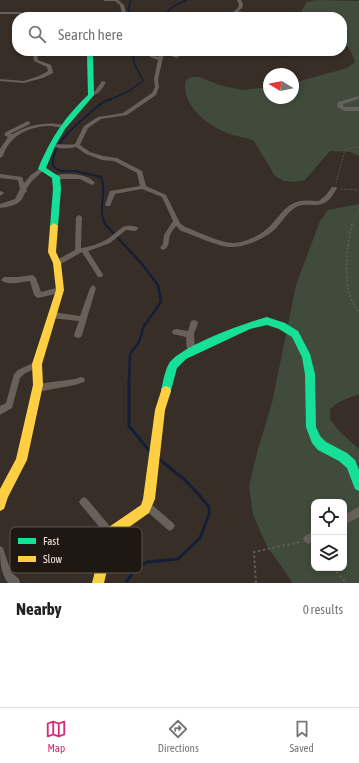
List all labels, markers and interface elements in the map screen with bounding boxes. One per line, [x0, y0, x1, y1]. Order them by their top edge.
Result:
search box [12, 12, 347, 56]
icon: search [26, 23, 48, 45]
text: Search here [58, 26, 123, 43]
north arrow [263, 68, 299, 104]
map controls [311, 499, 347, 571]
button: locate [311, 499, 347, 535]
legend [10, 527, 142, 573]
text: Fast [43, 535, 59, 547]
button: layers [311, 535, 347, 571]
text: Slow [43, 553, 62, 565]
text: Nearby [16, 599, 62, 619]
text: 0 results [303, 602, 343, 617]
tab: Map [45, 718, 67, 754]
tab: Directions [158, 718, 199, 754]
tab: Saved [289, 718, 314, 754]

